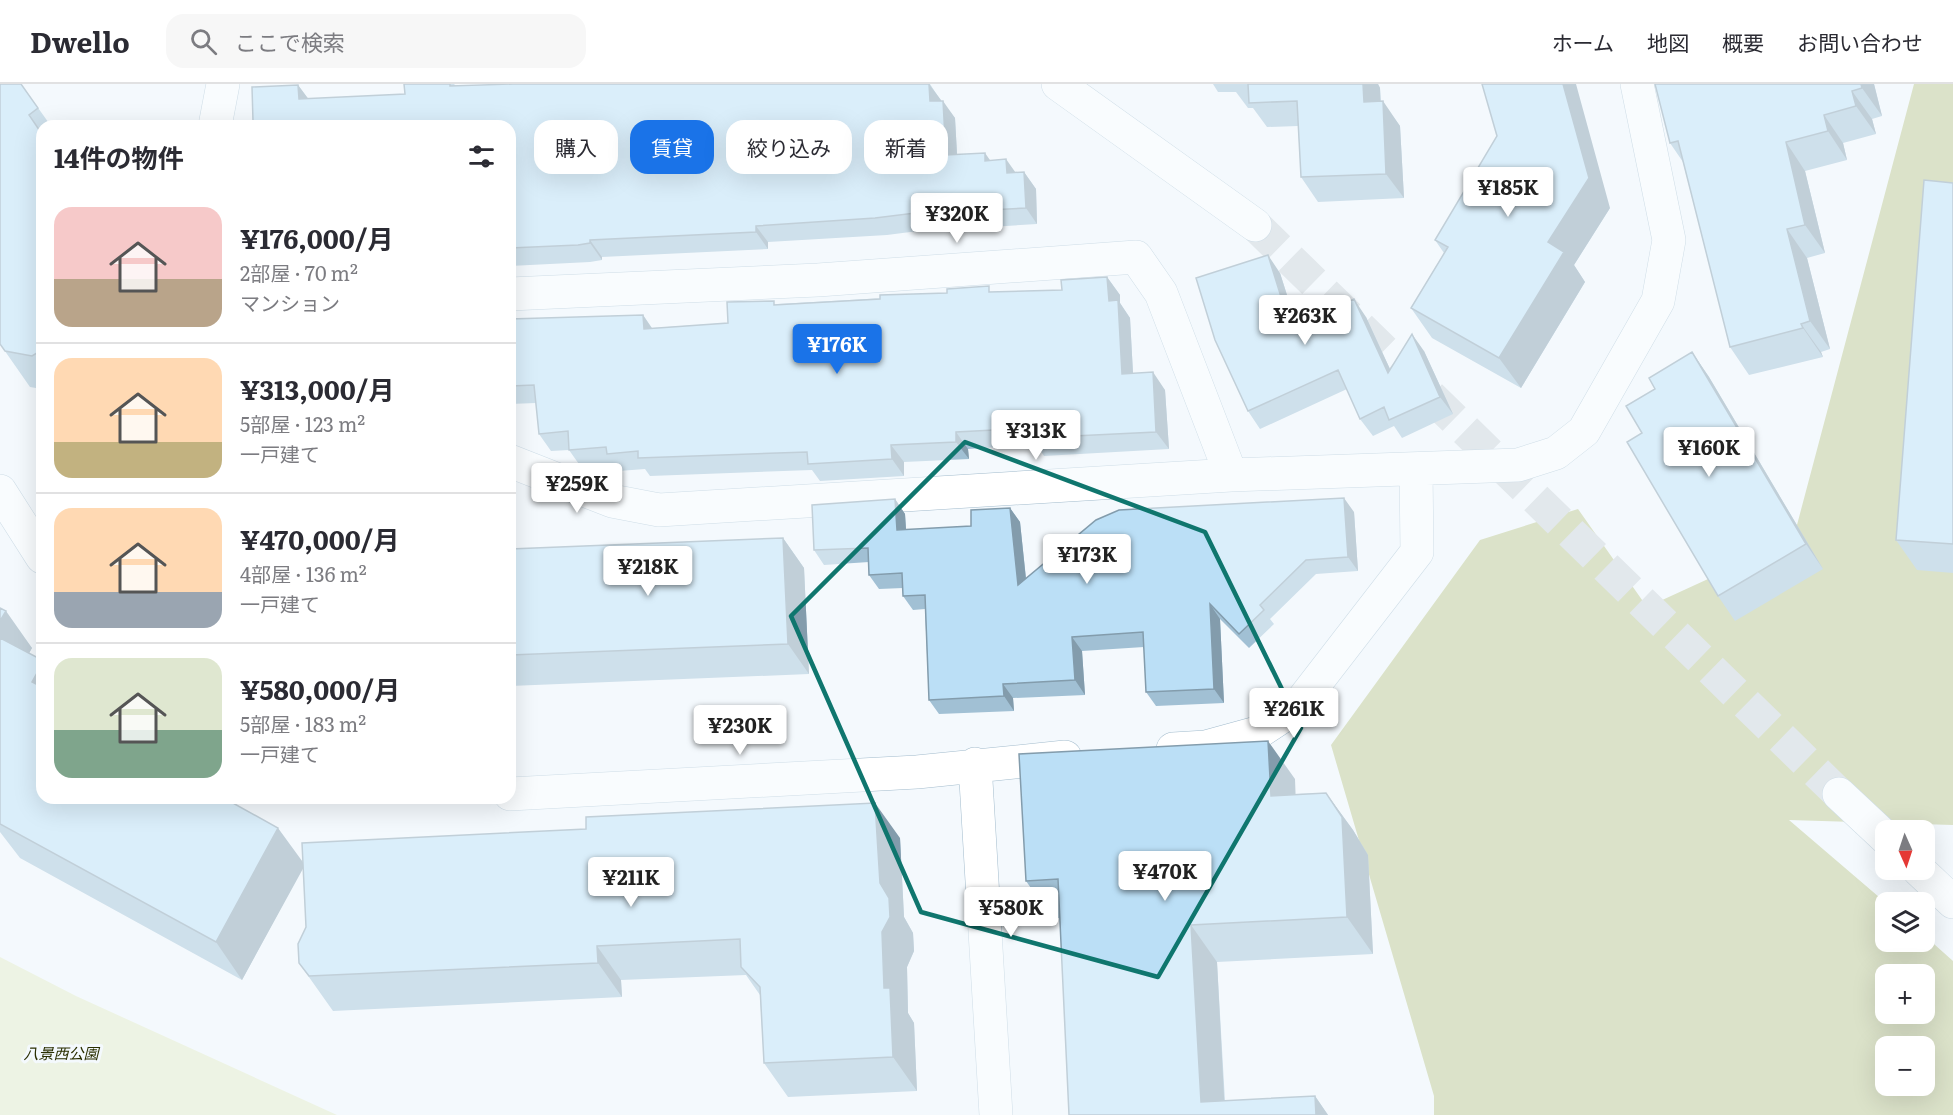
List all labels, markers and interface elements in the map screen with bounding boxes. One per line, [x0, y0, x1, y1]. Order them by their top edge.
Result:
search box [166, 14, 586, 68]
text: Dwello [30, 20, 130, 62]
icon: search [187, 25, 220, 58]
text: ここで検索 [235, 25, 345, 58]
text: ホーム [1552, 26, 1614, 57]
text: 地図 [1647, 26, 1689, 57]
text: 概要 [1722, 26, 1764, 57]
text: お問い合わせ [1797, 26, 1923, 57]
chip: 購入 [534, 120, 618, 174]
chip: 賃貸 [630, 120, 714, 174]
chip: 絞り込み [726, 120, 852, 174]
chip: 新着 [864, 120, 948, 174]
text: 14件の物件 [54, 137, 183, 176]
icon: filters [465, 140, 498, 173]
pin: ¥185K [1466, 167, 1550, 218]
text: ¥185K [1477, 171, 1539, 201]
pin: ¥320K [915, 193, 999, 244]
text: ¥320K [925, 197, 989, 227]
text: ¥176,000/月 [240, 218, 394, 257]
icon: home [102, 231, 174, 303]
text: 2部屋 · 70 m² [240, 257, 358, 287]
text: マンション [240, 287, 340, 317]
pin: ¥263K [1263, 295, 1347, 346]
text: ¥263K [1273, 299, 1337, 329]
pin: ¥176K [795, 324, 879, 375]
text: ¥176K [807, 328, 867, 358]
text: ¥313,000/月 [240, 369, 394, 408]
icon: home [102, 382, 174, 454]
text: 5部屋 · 123 m² [240, 408, 365, 438]
pin: ¥313K [994, 410, 1078, 461]
text: ¥313K [1005, 414, 1067, 444]
pin: ¥160K [1667, 427, 1751, 478]
text: ¥160K [1678, 431, 1740, 461]
text: 一戸建て [240, 438, 320, 468]
pin: ¥259K [535, 463, 619, 514]
text: ¥259K [545, 467, 609, 497]
text: ¥470,000/月 [240, 519, 400, 558]
icon: home [102, 532, 174, 604]
pin: ¥173K [1045, 534, 1129, 585]
text: ¥173K [1057, 538, 1117, 568]
pin: ¥218K [606, 546, 690, 597]
text: ¥218K [617, 550, 679, 580]
text: 4部屋 · 136 m² [240, 558, 367, 588]
text: 一戸建て [240, 588, 320, 618]
text: ¥580,000/月 [240, 669, 400, 708]
icon: home [102, 682, 174, 754]
pin: ¥261K [1252, 688, 1336, 739]
text: ¥261K [1263, 692, 1325, 722]
pin: ¥230K [698, 705, 782, 756]
text: 5部屋 · 183 m² [240, 708, 366, 738]
text: ¥230K [708, 709, 772, 739]
text: 一戸建て [240, 738, 320, 768]
north arrow [1875, 820, 1935, 880]
map controls [1875, 820, 1935, 1096]
pin: ¥470K [1123, 851, 1207, 902]
text: ¥470K [1132, 855, 1198, 885]
pin: ¥211K [589, 857, 673, 908]
text: ¥211K [602, 861, 660, 891]
pin: ¥580K [969, 887, 1053, 938]
text: ¥580K [978, 891, 1044, 921]
button: layers [1875, 892, 1935, 952]
button: + [1875, 964, 1935, 1024]
button: − [1875, 1036, 1935, 1096]
park label: 八景西公園 [23, 1041, 100, 1064]

